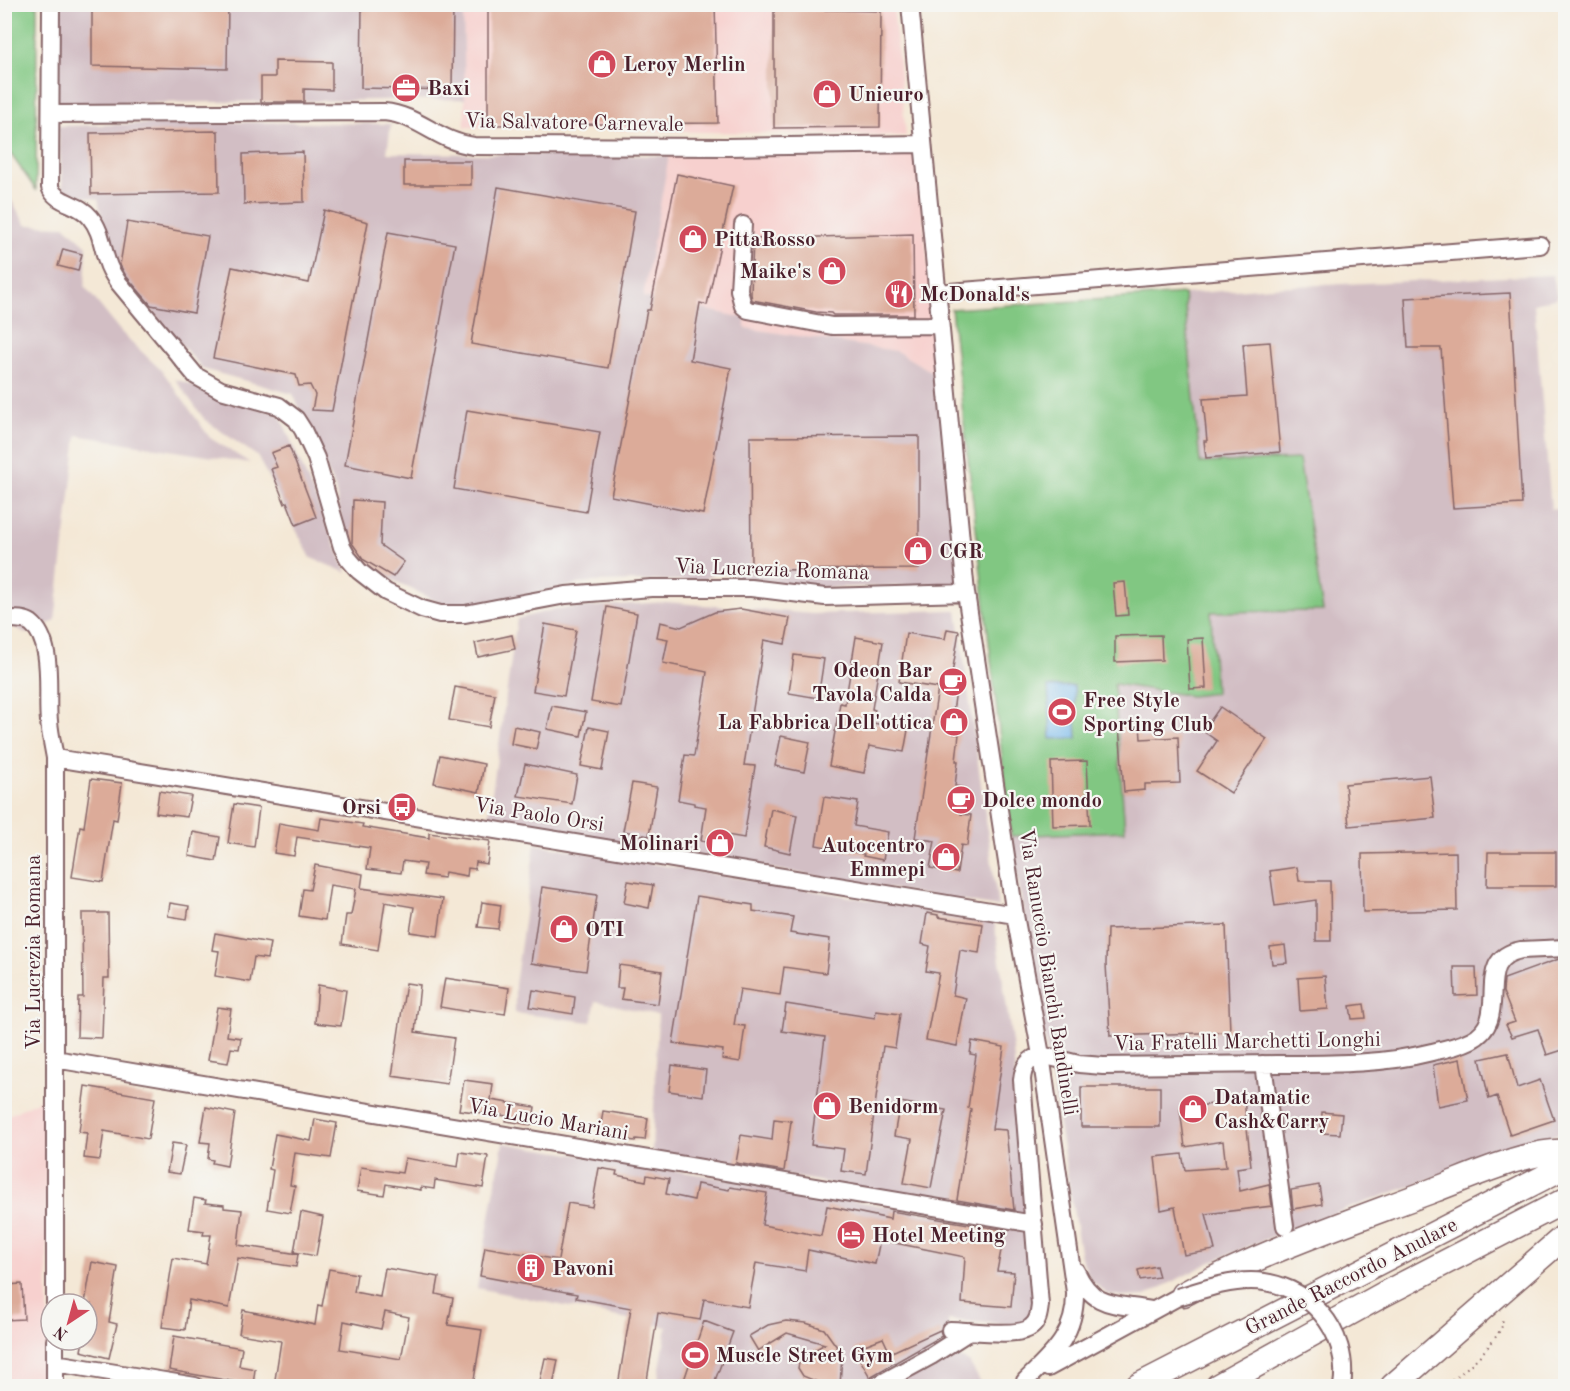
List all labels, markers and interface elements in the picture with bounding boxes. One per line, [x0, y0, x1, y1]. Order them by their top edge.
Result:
shop icon: Leroy Merlin [586, 48, 618, 80]
place label: Leroy Merlin [623, 55, 746, 76]
office icon: Baxi [390, 72, 422, 104]
shop icon: Unieuro [811, 78, 843, 110]
place label: Baxi [427, 79, 470, 100]
place label: Unieuro [848, 85, 924, 106]
street label: Via Salvatore Carnevale [464, 111, 684, 136]
shop icon: PittaRosso [677, 223, 709, 255]
place label: PittaRosso [714, 230, 815, 251]
shop icon: Maike's [816, 255, 848, 287]
place label: Maike's [740, 262, 811, 283]
restaurant icon: McDonald's [883, 278, 915, 310]
place label: McDonald's [920, 285, 1030, 306]
shop icon: CGR [902, 535, 934, 567]
place label: CGR [939, 542, 983, 563]
street label: Via Lucrezia Romana [674, 557, 870, 584]
place label: Odeon Bar Tavola Calda [812, 661, 932, 706]
cafe icon: Odeon Bar Tavola Calda [937, 666, 969, 698]
place label: Free Style Sporting Club [1083, 691, 1213, 736]
sports icon: Free Style Sporting Club [1046, 696, 1078, 728]
shop icon: La Fabbrica Dell'ottica [938, 706, 970, 738]
place label: La Fabbrica Dell'ottica [717, 713, 933, 734]
cafe icon: Dolce mondo [945, 784, 977, 816]
bus stop icon: Orsi [386, 791, 418, 823]
place label: Dolce mondo [982, 791, 1102, 812]
street label: Via Paolo Orsi [472, 795, 605, 836]
place label: Orsi [342, 798, 381, 819]
shop icon: Molinari [704, 827, 736, 859]
street label: Via Ranuccio Bianchi Bandinelli [1014, 827, 1081, 1117]
place label: Molinari [619, 834, 699, 855]
place label: Autocentro Emmepi [821, 836, 925, 881]
shop icon: Autocentro Emmepi [930, 841, 962, 873]
street label: Via Lucrezia Romana [24, 854, 45, 1050]
shop icon: OTI [548, 913, 580, 945]
place label: OTI [585, 920, 624, 941]
street label: Via Fratelli Marchetti Longhi [1113, 1030, 1381, 1055]
place label: Datamatic Cash&Carry [1214, 1088, 1330, 1133]
shop icon: Benidorm [811, 1090, 843, 1122]
shop icon: Datamatic Cash&Carry [1177, 1093, 1209, 1125]
street label: Via Lucio Mariani [466, 1096, 630, 1145]
place label: Benidorm [848, 1097, 939, 1118]
street label: Grande Raccordo Anulare [1242, 1215, 1461, 1340]
hotel icon: Hotel Meeting [835, 1219, 867, 1251]
place label: Hotel Meeting [872, 1226, 1006, 1247]
building icon: Pavoni [515, 1252, 547, 1284]
place label: Pavoni [552, 1259, 614, 1280]
north arrow [39, 1292, 99, 1352]
text: N [51, 1322, 71, 1343]
sports icon: Muscle Street Gym [679, 1339, 711, 1371]
place label: Muscle Street Gym [716, 1346, 894, 1367]

